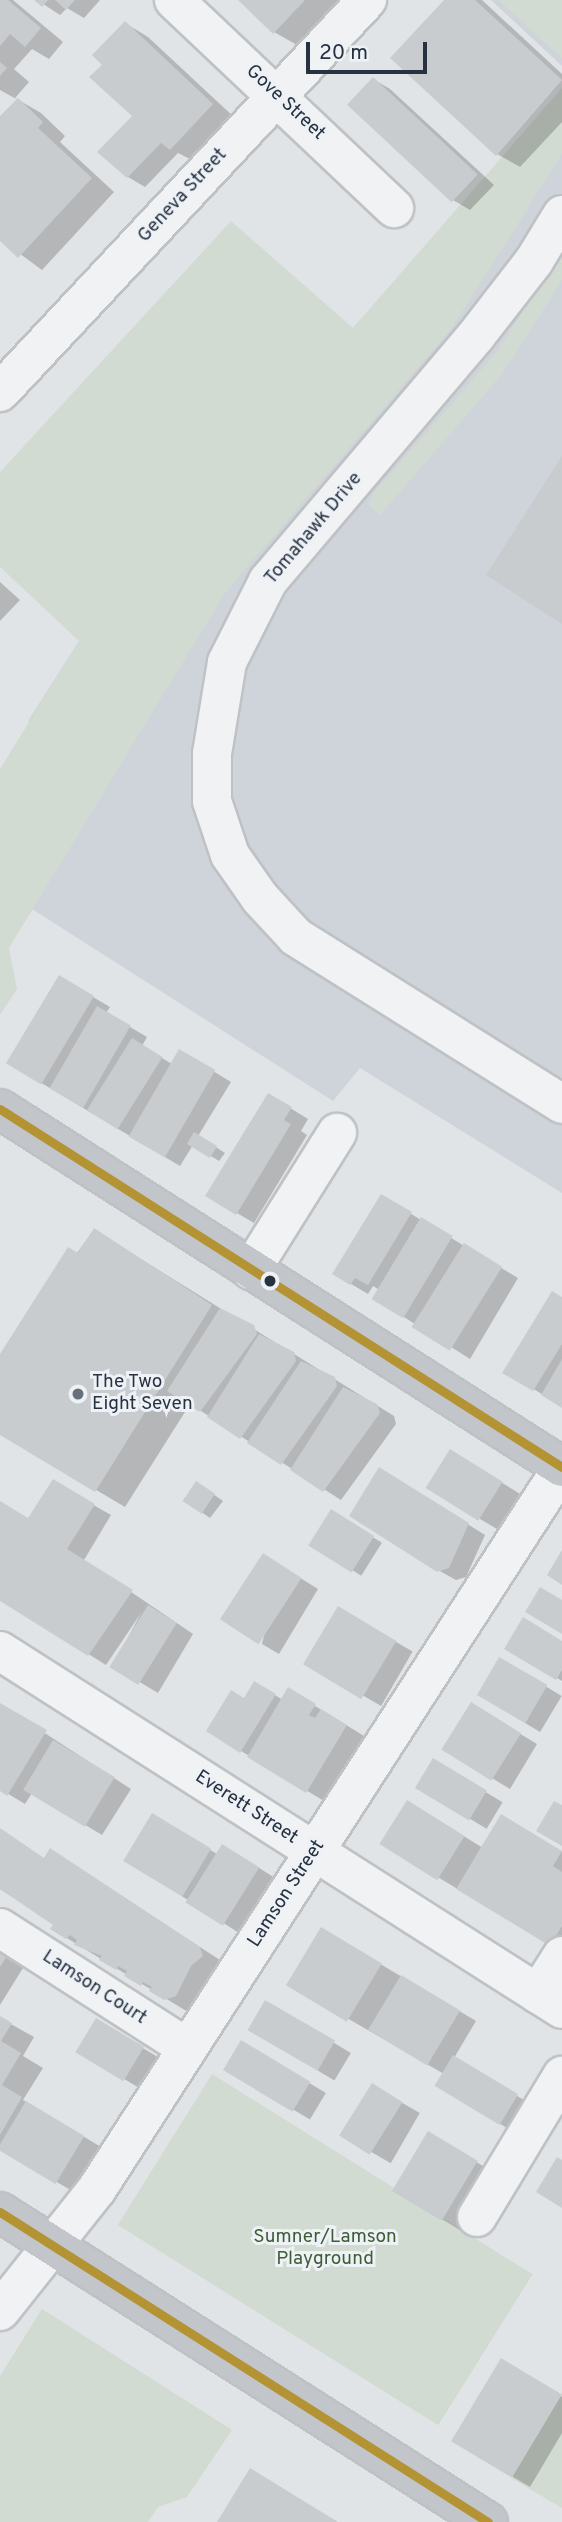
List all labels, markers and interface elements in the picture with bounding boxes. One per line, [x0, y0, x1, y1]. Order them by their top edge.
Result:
scale bar [310, 28, 431, 72]
text: 20 m [319, 40, 368, 67]
street label: Gove Street [241, 60, 329, 146]
street label: Geneva Street [134, 144, 232, 248]
street label: Tomahawk Drive [260, 468, 368, 590]
unlabelled marker [263, 1274, 277, 1288]
place label: The Two Eight Seven [92, 1372, 193, 1416]
marker: The Two Eight Seven [70, 1386, 86, 1402]
street label: Everett Street [190, 1766, 302, 1850]
street label: Lamson Street [244, 1836, 330, 1952]
street label: Lamson Court [37, 1946, 151, 2030]
park label: Sumner/Lamson Playground [253, 2227, 397, 2271]

